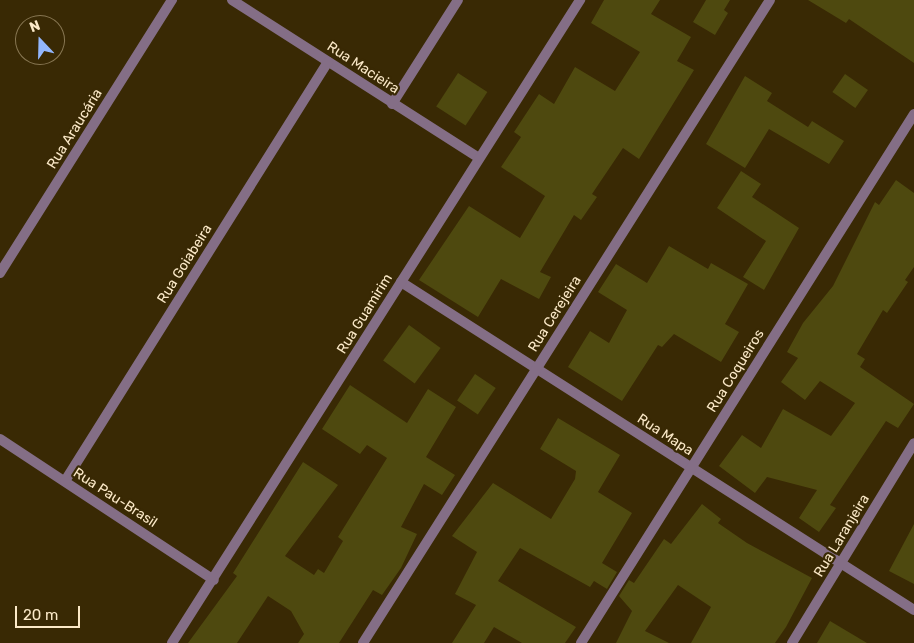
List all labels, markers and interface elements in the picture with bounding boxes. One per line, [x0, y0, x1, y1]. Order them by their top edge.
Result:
north arrow [15, 15, 65, 65]
text: N [27, 17, 43, 36]
street label: Rua Macieira [324, 38, 402, 98]
street label: Rua Araucária [44, 86, 106, 172]
street label: Rua Goiabeira [154, 221, 216, 307]
street label: Rua Guamirim [334, 271, 396, 357]
street label: Rua Cerejeira [525, 273, 585, 355]
street label: Rua Coqueiros [704, 326, 768, 416]
street label: Rua Mapa [634, 411, 696, 459]
street label: Rua Pau-Brasil [70, 465, 160, 531]
street label: Rua Laranjeira [811, 492, 873, 580]
scale bar [18, 596, 82, 628]
text: 20 m [23, 606, 58, 624]

